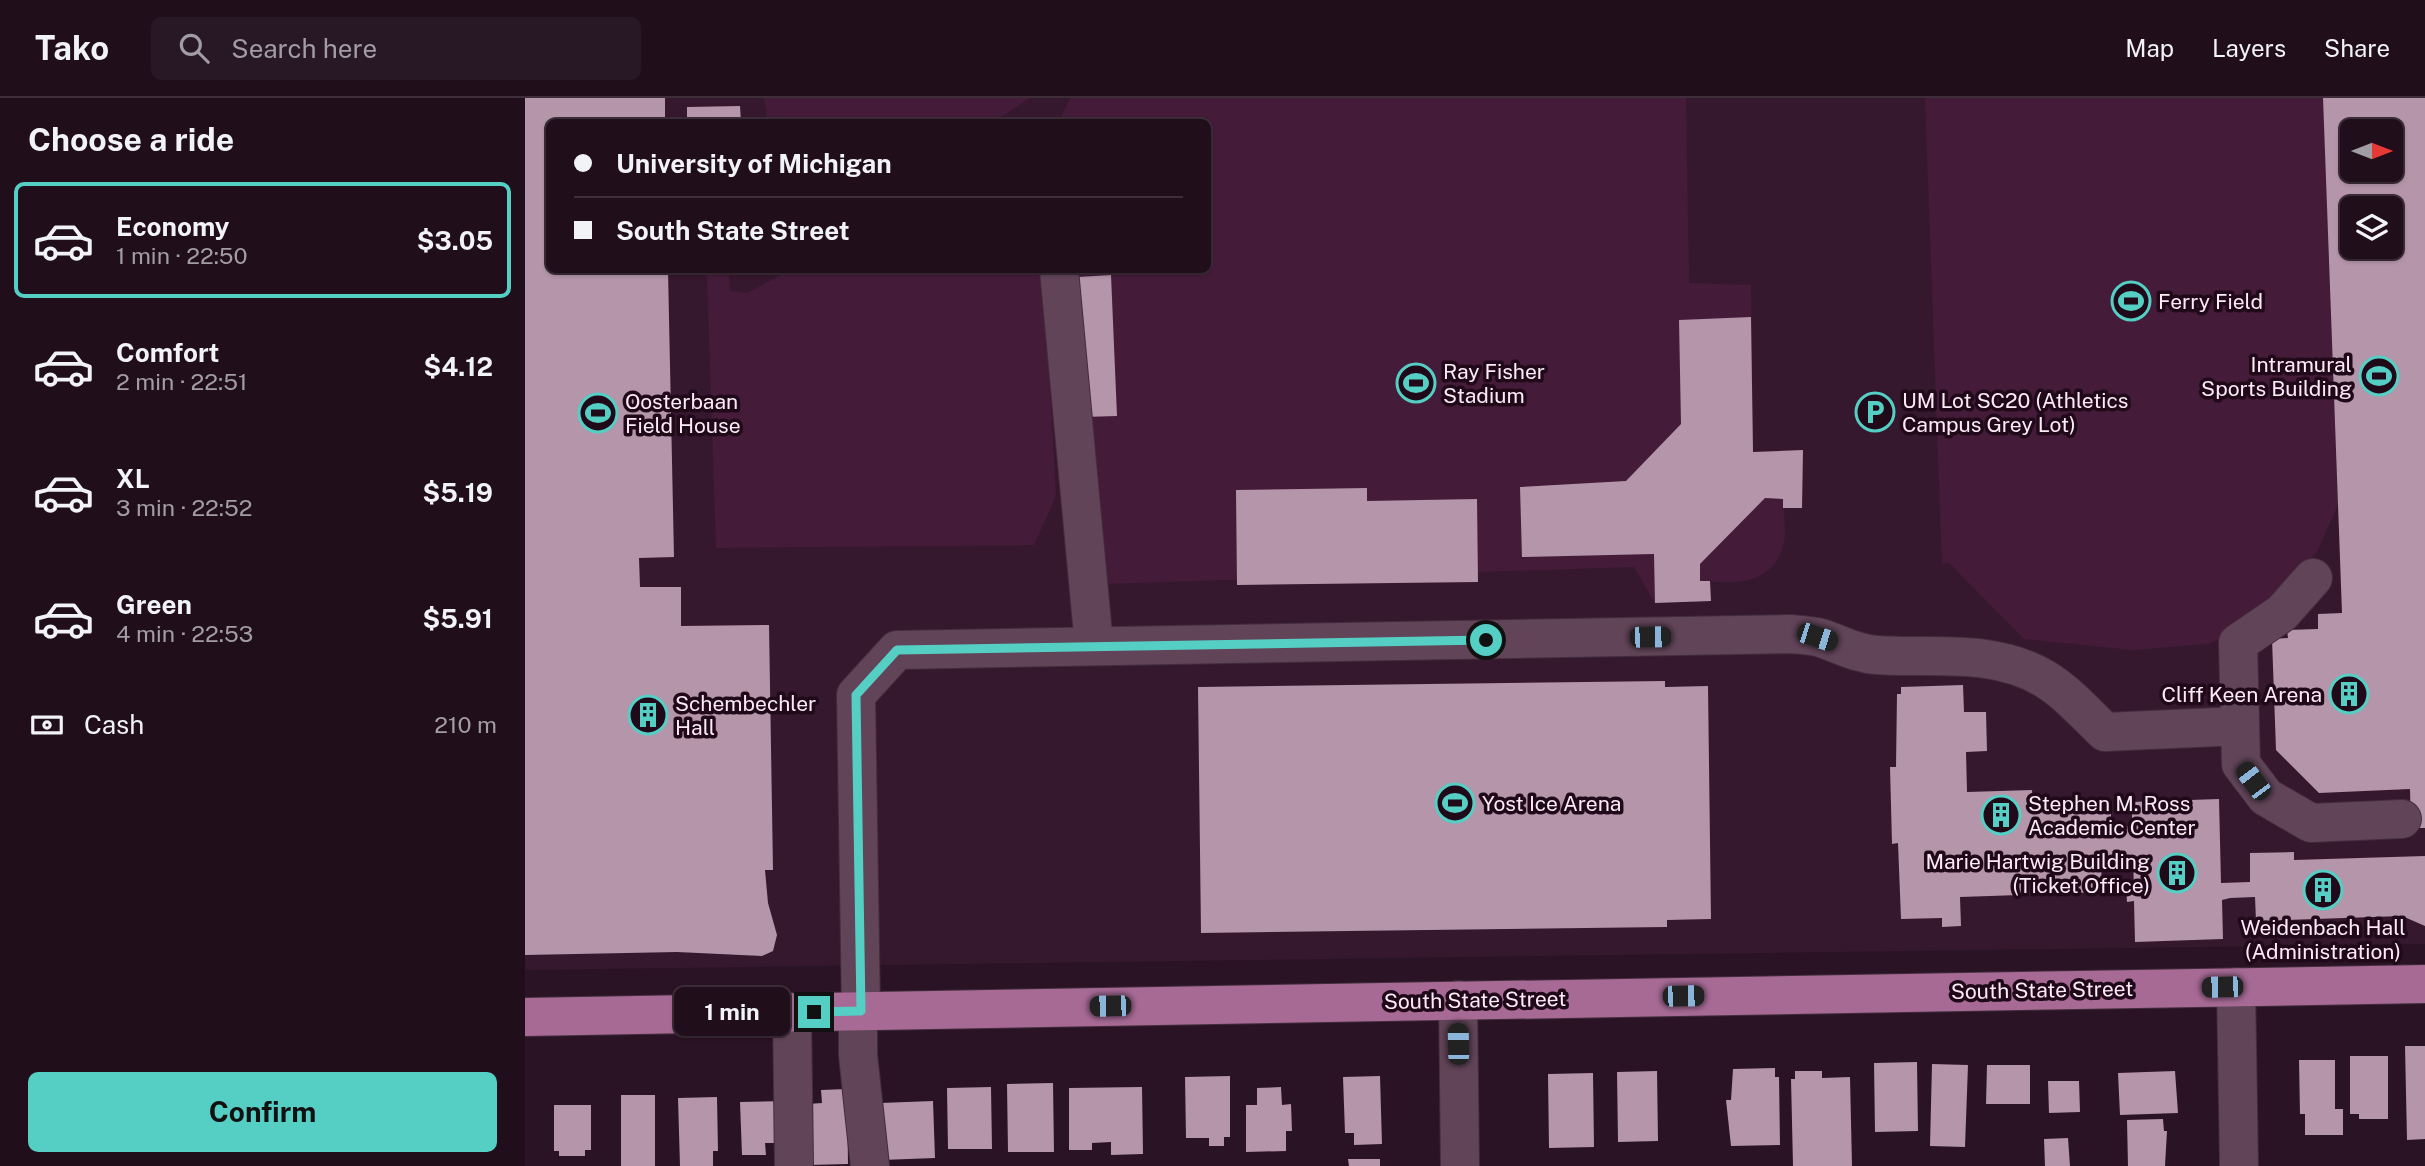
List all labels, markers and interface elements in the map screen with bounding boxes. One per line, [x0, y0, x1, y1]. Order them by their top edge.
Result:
search box [151, 17, 641, 80]
text: Tako [35, 29, 109, 67]
icon: search [175, 29, 213, 67]
text: Search here [231, 33, 377, 64]
text: Map [2125, 34, 2174, 62]
text: Layers [2212, 34, 2286, 62]
text: Share [2324, 34, 2390, 62]
north arrow [2340, 119, 2403, 182]
map controls [2340, 119, 2403, 259]
text: Choose a ride [28, 121, 234, 158]
text: University of Michigan [616, 148, 892, 179]
button: layers [2340, 196, 2403, 259]
icon: car [32, 209, 95, 272]
text: Economy [116, 211, 229, 242]
text: South State Street [616, 215, 850, 246]
text: $3.05 [417, 225, 493, 256]
text: 1 min · 22:50 [116, 242, 248, 269]
sports icon: Ferry Field [2110, 280, 2152, 322]
place label: Ferry Field [2158, 289, 2263, 314]
icon: car [32, 335, 95, 398]
text: Comfort [116, 337, 219, 368]
text: $4.12 [424, 351, 493, 382]
place label: Intramural Sports Building [2201, 352, 2352, 401]
sports icon: Intramural Sports Building [2358, 355, 2400, 397]
place label: Ray Fisher Stadium [1443, 359, 1545, 408]
sports icon: Ray Fisher Stadium [1395, 362, 1437, 404]
text: 2 min · 22:51 [116, 368, 247, 395]
place label: UM Lot SC20 (Athletics Campus Grey Lot) [1902, 388, 2128, 437]
place label: Oosterbaan Field House [625, 389, 741, 438]
parking icon: UM Lot SC20 (Athletics Campus Grey Lot) [1854, 391, 1896, 433]
sports icon: Oosterbaan Field House [577, 392, 619, 434]
icon: car [32, 461, 95, 524]
text: XL [116, 463, 150, 494]
text: $5.19 [422, 477, 493, 508]
text: 3 min · 22:52 [116, 494, 252, 521]
icon: car [32, 587, 95, 650]
text: Green [116, 589, 192, 620]
text: $5.91 [422, 603, 493, 634]
text: 4 min · 22:53 [116, 620, 253, 647]
car [1794, 621, 1841, 653]
route start [1470, 624, 1502, 656]
car [1629, 626, 1672, 648]
building icon: Cliff Keen Arena [2328, 673, 2370, 715]
place label: Cliff Keen Arena [2162, 682, 2322, 707]
place label: Schembechler Hall [675, 691, 816, 740]
building icon: Schembechler Hall [627, 694, 669, 736]
icon: cash [28, 706, 66, 744]
text: Cash [84, 709, 144, 740]
text: 210 m [434, 711, 497, 738]
car [2232, 758, 2275, 804]
sports icon: Yost Ice Arena [1434, 782, 1476, 824]
place label: Yost Ice Arena [1482, 791, 1621, 816]
place label: Stephen M. Ross Academic Center [2028, 791, 2196, 840]
building icon: Stephen M. Ross Academic Center [1980, 794, 2022, 836]
place label: Marie Hartwig Building (Ticket Office) [1925, 849, 2150, 898]
building icon: Marie Hartwig Building (Ticket Office) [2156, 852, 2198, 894]
building icon: Weidenbach Hall (Administration) [2302, 869, 2344, 911]
place label: Weidenbach Hall (Administration) [2240, 915, 2406, 964]
street label: South State Street [1951, 976, 2133, 1004]
car [2201, 976, 2244, 998]
car [1662, 985, 1705, 1007]
street label: South State Street [1384, 986, 1566, 1014]
callout: 1 min [674, 988, 789, 1037]
car [1089, 995, 1132, 1017]
route end [798, 996, 830, 1028]
text: 1 min [704, 998, 760, 1025]
car [1448, 1023, 1469, 1065]
button: Confirm [28, 1072, 497, 1152]

